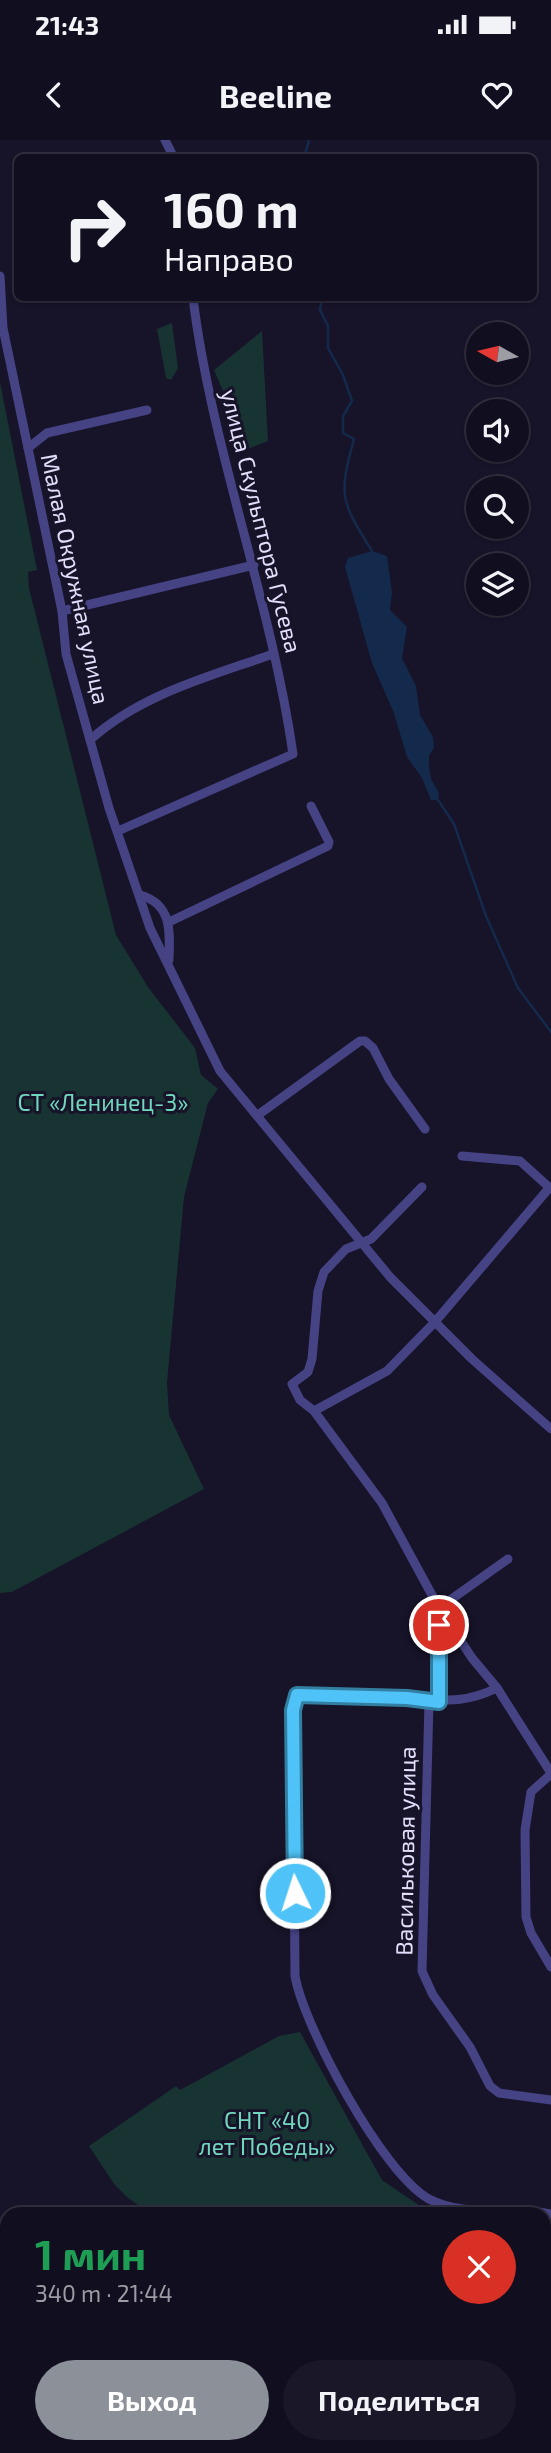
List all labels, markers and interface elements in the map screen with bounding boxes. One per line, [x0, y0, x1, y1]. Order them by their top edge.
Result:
text: 21:43 [35, 9, 99, 40]
icon: back [35, 76, 73, 114]
text: Beeline [219, 76, 332, 114]
icon: heart [478, 76, 516, 114]
text: 160 m [164, 179, 299, 238]
icon: right [49, 182, 140, 273]
text: Направо [164, 239, 294, 277]
north arrow [466, 322, 528, 385]
map controls [466, 322, 529, 616]
street label: улица Скульптора Гусева [215, 386, 308, 656]
button: sound [466, 399, 529, 462]
street label: Малая Окружная улица [35, 451, 116, 707]
button: search [466, 476, 529, 539]
button: layers [466, 553, 529, 616]
park label: СТ «Ленинец-3» [18, 1088, 188, 1116]
pin [409, 1595, 469, 1655]
icon: arrive [420, 1606, 458, 1644]
street label: Васильковая улица [389, 1746, 422, 1956]
position arrow [258, 1856, 332, 1930]
park label: СНТ «40 лет Победы» [199, 2106, 335, 2160]
text: 1 мин [35, 2228, 146, 2278]
button: close [442, 2230, 516, 2304]
text: 340 m · 21:44 [35, 2279, 173, 2307]
button: Выход [35, 2360, 269, 2440]
button: Поделиться [283, 2360, 516, 2440]

